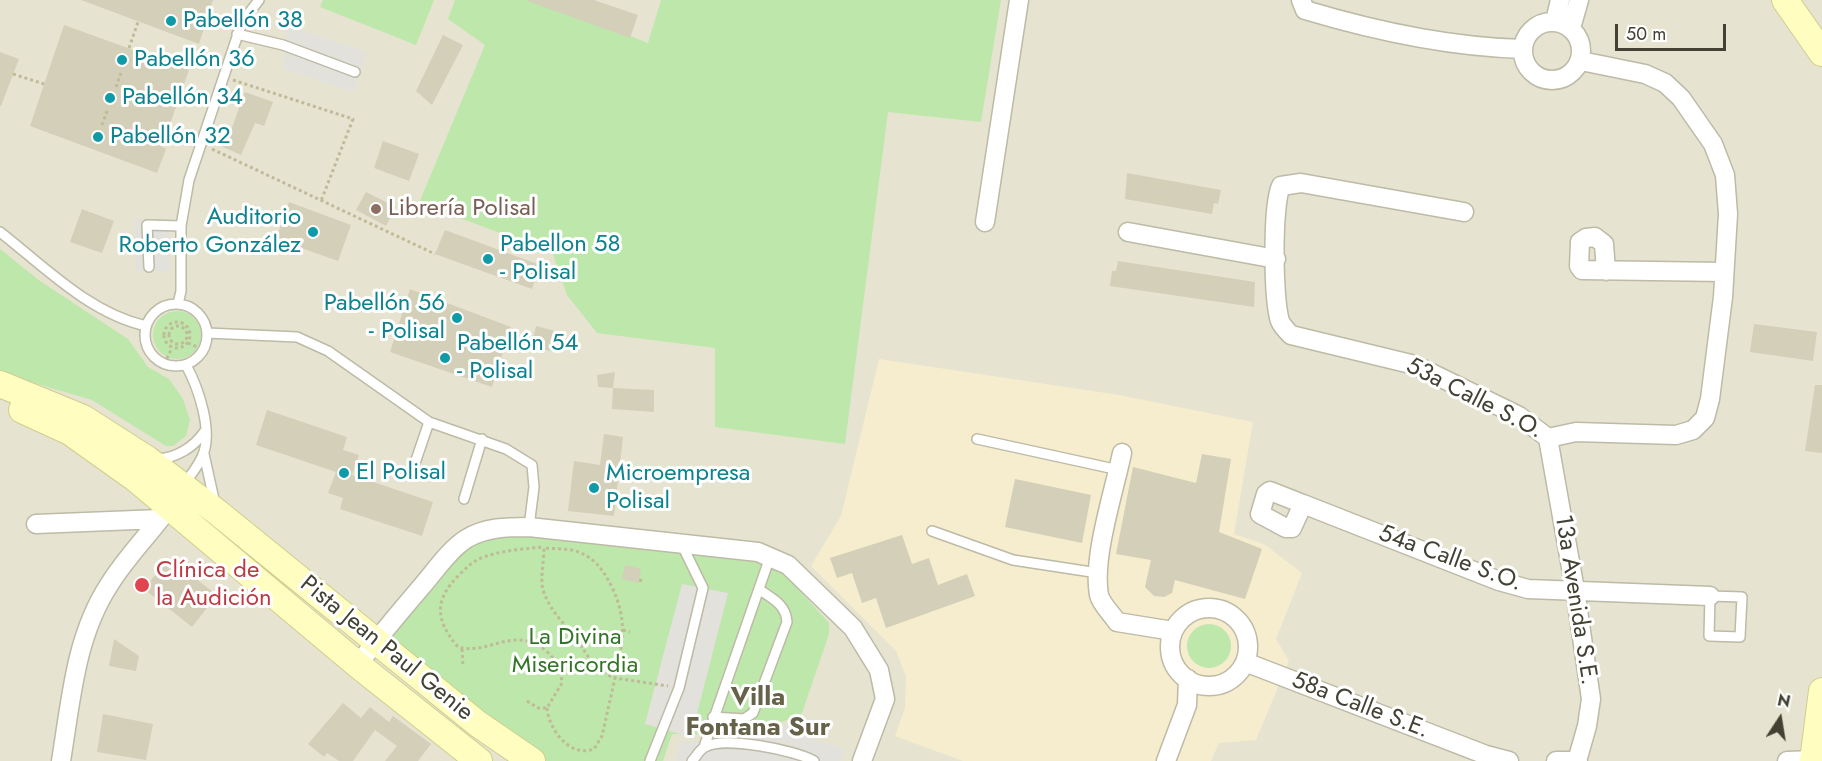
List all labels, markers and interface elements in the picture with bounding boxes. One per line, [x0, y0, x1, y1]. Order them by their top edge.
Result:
place label: Pabellón 38 [183, 7, 303, 35]
scale bar [1618, 12, 1729, 50]
marker: Pabellón 38 [164, 14, 178, 28]
text: 50 m [1626, 21, 1666, 47]
place label: Pabellón 36 [134, 46, 255, 74]
marker: Pabellón 36 [115, 53, 129, 67]
place label: Pabellón 34 [122, 84, 243, 112]
marker: Pabellón 34 [103, 91, 117, 105]
place label: Pabellón 32 [110, 123, 231, 151]
marker: Pabellón 32 [91, 130, 105, 144]
place label: Librería Polisal [388, 195, 536, 223]
marker: Librería Polisal [369, 202, 383, 216]
place label: Auditorio Roberto González [119, 204, 301, 260]
marker: Auditorio Roberto González [306, 225, 320, 239]
place label: Pabellon 58 - Polisal [500, 231, 621, 287]
marker: Pabellon 58 - Polisal [481, 252, 495, 266]
place label: Pabellón 56 - Polisal [324, 290, 445, 346]
marker: Pabellón 56 - Polisal [450, 311, 464, 325]
place label: Pabellón 54 - Polisal [457, 330, 578, 386]
marker: Pabellón 54 - Polisal [438, 351, 452, 365]
street label: 53a Calle S.O. [1401, 352, 1547, 446]
place label: El Polisal [356, 459, 446, 487]
place label: Microempresa Polisal [606, 460, 750, 516]
marker: El Polisal [337, 466, 351, 480]
marker: Microempresa Polisal [587, 481, 601, 495]
street label: 13a Avenida S.E. [1547, 513, 1603, 687]
street label: 54a Calle S.O. [1374, 520, 1526, 598]
place label: Clínica de la Audición [156, 557, 272, 613]
street label: Pista Jean Paul Genie [294, 570, 478, 728]
marker: Clínica de la Audición [133, 576, 151, 594]
park label: La Divina Misericordia [512, 624, 638, 680]
street label: 58a Calle S.E. [1287, 667, 1433, 745]
district label: Villa Fontana Sur [686, 683, 830, 744]
text: N [1775, 688, 1792, 713]
north arrow [1750, 689, 1810, 749]

